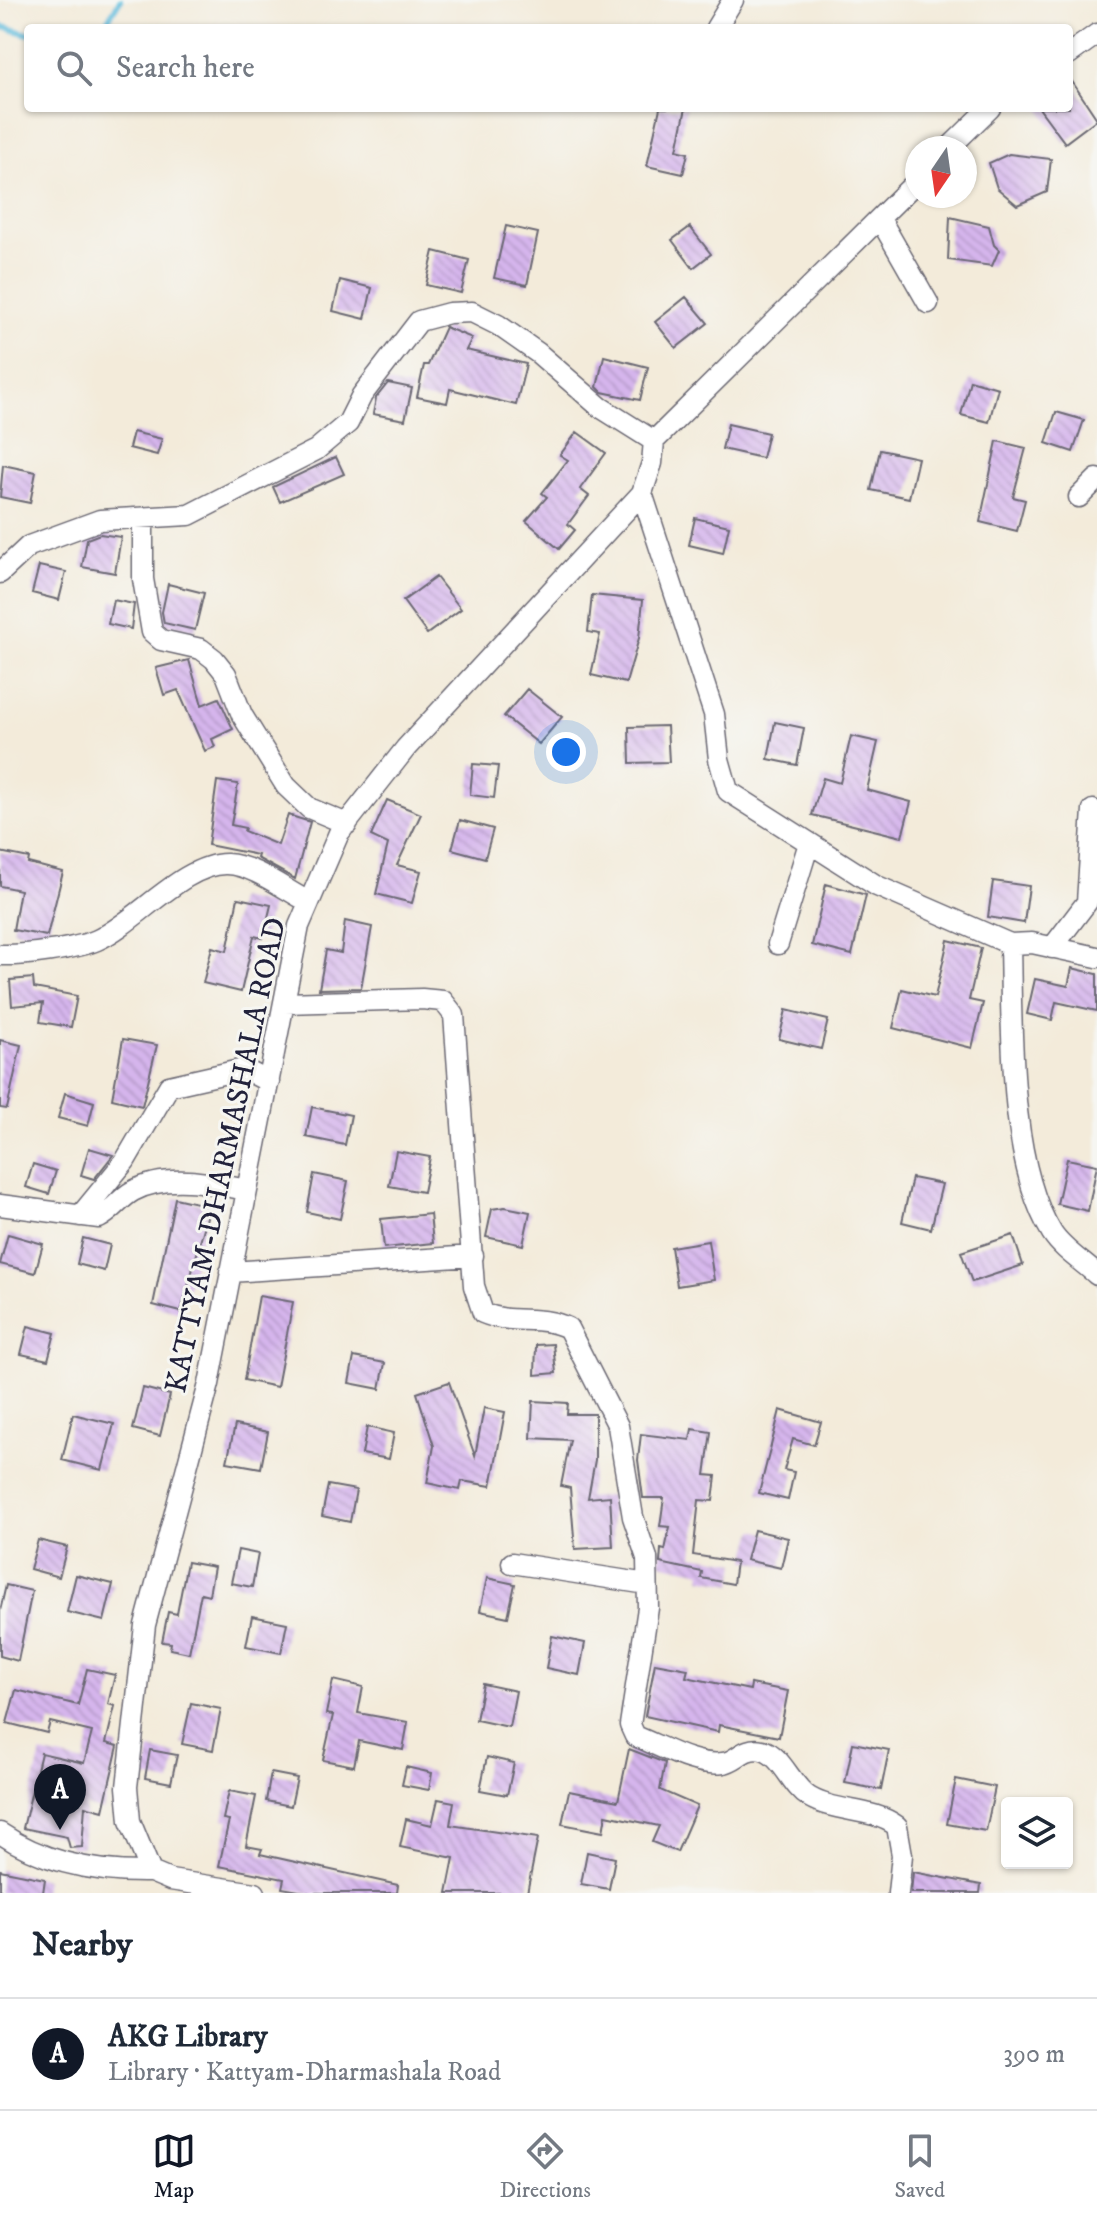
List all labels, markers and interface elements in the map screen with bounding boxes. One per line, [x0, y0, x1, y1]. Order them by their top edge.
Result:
search box [24, 24, 1073, 112]
icon: search [52, 46, 96, 90]
text: Search here [116, 50, 255, 87]
north arrow [905, 136, 977, 208]
your location [546, 732, 586, 772]
street label: KATTYAM-DHARMASHALA ROAD [158, 914, 295, 1396]
pin: A [34, 1764, 86, 1830]
map controls [1001, 1797, 1073, 1869]
button: layers [1001, 1797, 1073, 1869]
text: Nearby [32, 1924, 133, 1966]
text: AKG Library [108, 2019, 268, 2056]
text: A [50, 2038, 66, 2071]
text: 390 m [1003, 2038, 1065, 2071]
text: Library · Kattyam-Dharmashala Road [108, 2056, 501, 2089]
tab: Map [152, 2129, 196, 2204]
tab: Directions [500, 2129, 591, 2204]
tab: Saved [895, 2129, 945, 2204]

